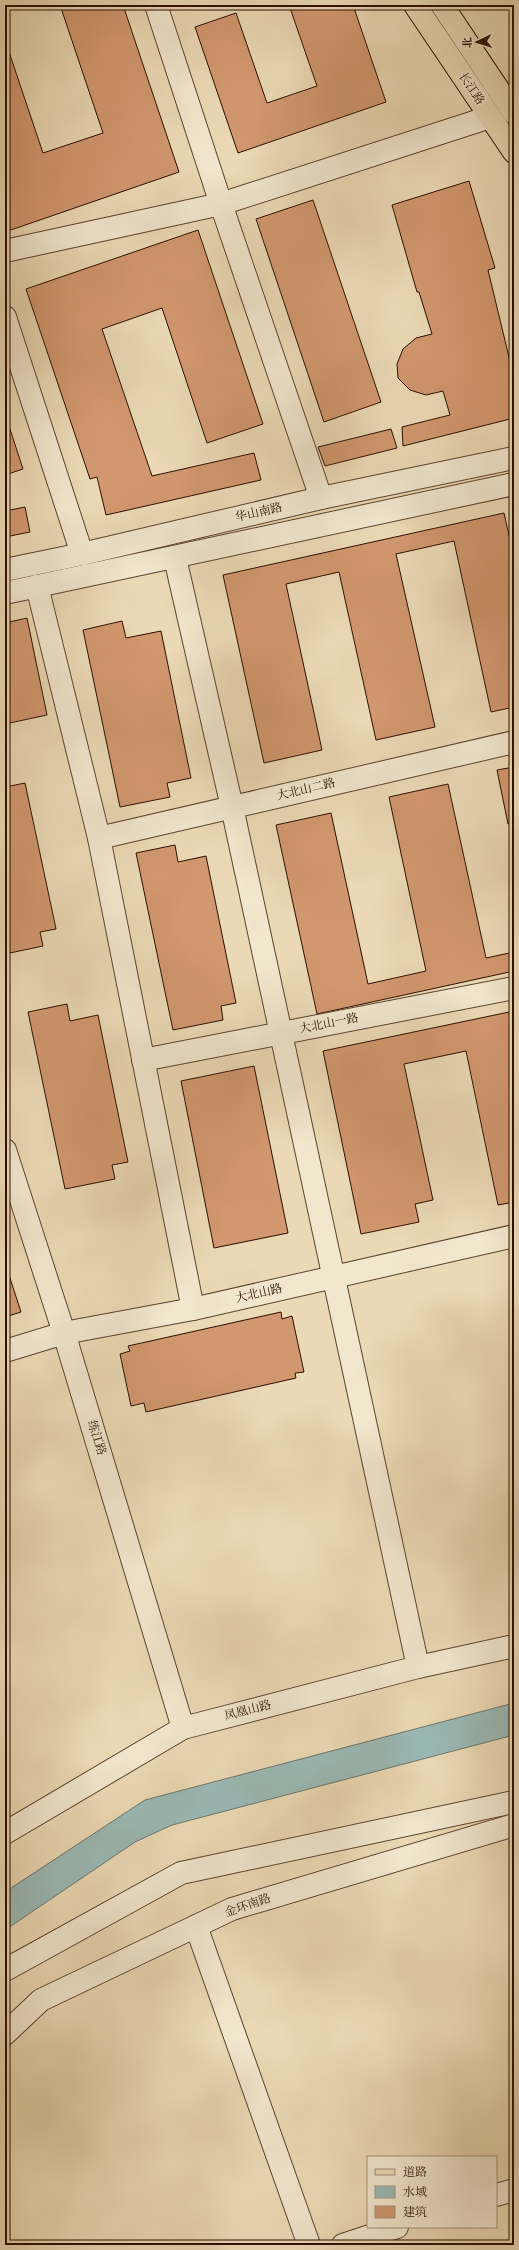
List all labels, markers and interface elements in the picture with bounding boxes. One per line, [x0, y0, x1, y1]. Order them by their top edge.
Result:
north arrow [457, 22, 497, 62]
text: 北 [460, 37, 476, 49]
street label: 长江路 [453, 69, 489, 109]
street label: 华山南路 [234, 499, 284, 527]
street label: 大北山二路 [275, 774, 337, 806]
street label: 大北山一路 [298, 1009, 360, 1039]
street label: 大北山路 [234, 1280, 284, 1308]
street label: 练江路 [82, 1418, 110, 1458]
street label: 凤凰山路 [223, 1696, 273, 1726]
street label: 金环南路 [222, 1890, 274, 1922]
legend [367, 2156, 497, 2228]
text: 道路 [403, 2164, 427, 2182]
text: 水域 [403, 2184, 427, 2202]
text: 建筑 [403, 2204, 427, 2222]

